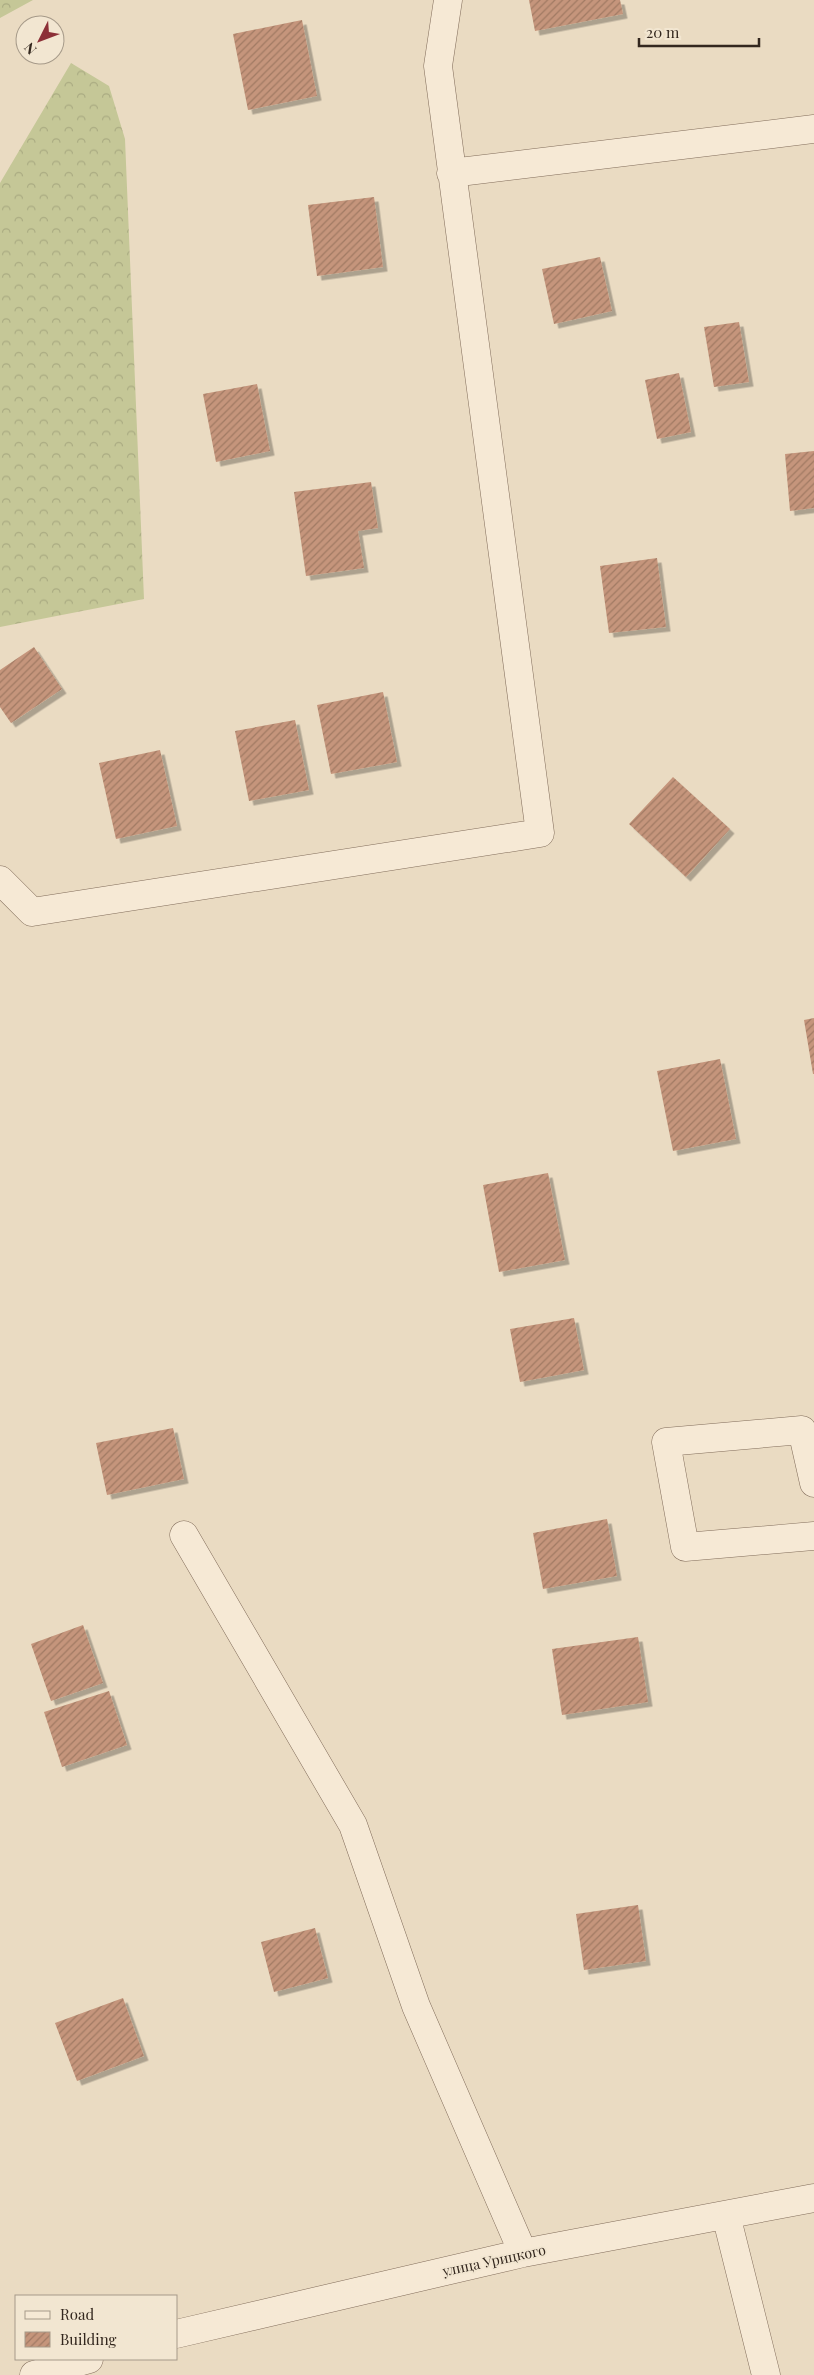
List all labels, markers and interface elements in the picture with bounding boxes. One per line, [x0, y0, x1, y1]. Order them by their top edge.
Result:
north arrow [15, 15, 65, 65]
scale bar [639, 15, 759, 47]
text: 20 m [646, 22, 680, 42]
text: N [20, 39, 40, 59]
street label: улица Урицкого [440, 2240, 548, 2280]
legend [15, 2295, 178, 2360]
text: Road [60, 2304, 94, 2324]
text: Building [60, 2329, 117, 2349]

